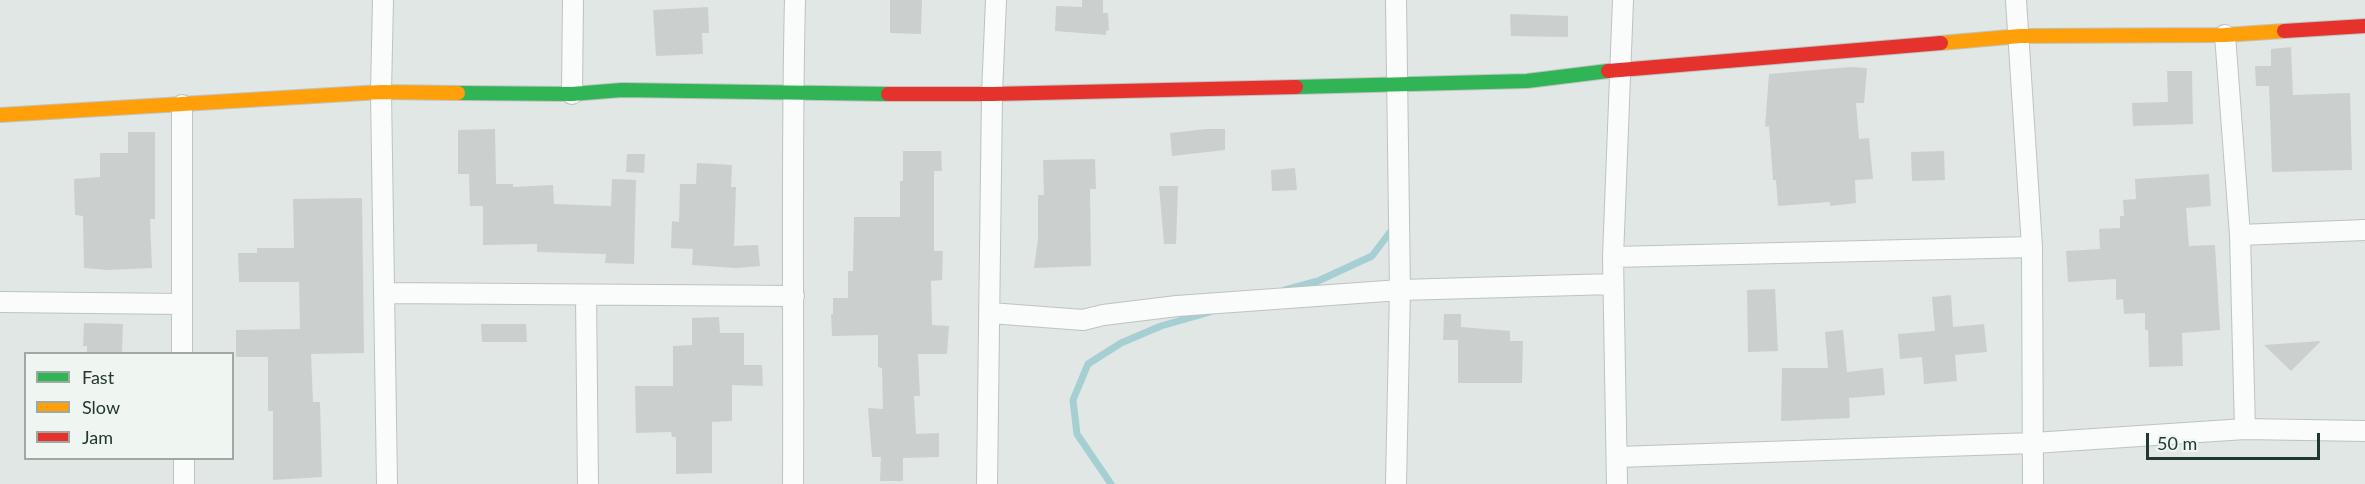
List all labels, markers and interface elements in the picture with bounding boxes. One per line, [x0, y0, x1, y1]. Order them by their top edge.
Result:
legend [24, 352, 234, 460]
text: Fast [82, 366, 114, 388]
text: Slow [82, 396, 120, 418]
scale bar [2149, 421, 2323, 459]
text: Jam [82, 426, 113, 448]
text: 50 m [2157, 432, 2197, 454]

